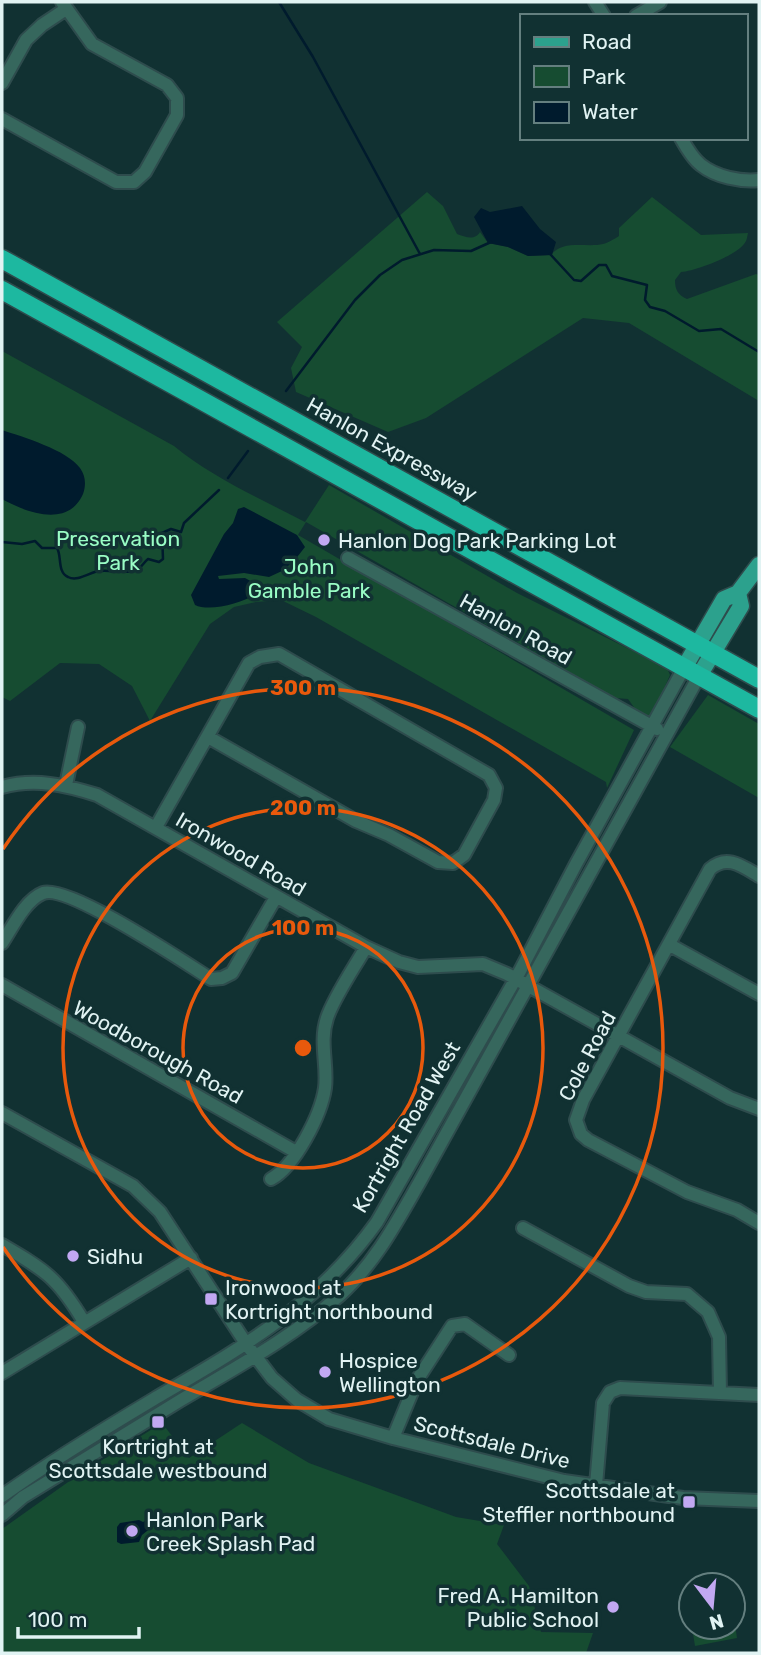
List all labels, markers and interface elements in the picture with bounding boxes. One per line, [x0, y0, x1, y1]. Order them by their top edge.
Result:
legend [520, 14, 747, 140]
text: Road [582, 29, 632, 54]
text: Park [582, 64, 626, 89]
text: Water [582, 99, 638, 124]
street label: Hanlon Expressway [302, 392, 482, 506]
park label: Preservation Park [56, 526, 180, 575]
place label: Hanlon Dog Park Parking Lot [338, 528, 616, 553]
marker: Hanlon Dog Park Parking Lot [316, 532, 332, 548]
park label: John Gamble Park [248, 554, 371, 603]
street label: Hanlon Road [456, 588, 576, 670]
text: 300 m [270, 675, 336, 700]
text: 200 m [270, 795, 336, 820]
street label: Ironwood Road [171, 807, 311, 901]
text: 100 m [272, 915, 334, 940]
street label: Woodborough Road [69, 995, 247, 1109]
street label: Cole Road [553, 1007, 621, 1105]
centre of rings [291, 1036, 315, 1060]
street label: Kortright Road West [347, 1037, 465, 1217]
place label: Sidhu [87, 1244, 143, 1269]
marker: Sidhu [65, 1248, 81, 1264]
place label: Ironwood at Kortright northbound [225, 1275, 433, 1324]
marker: Ironwood at Kortright northbound [203, 1291, 219, 1307]
place label: Hospice Wellington [339, 1348, 441, 1397]
marker: Hospice Wellington [317, 1364, 333, 1380]
street label: Scottsdale Drive [411, 1410, 573, 1474]
marker: Kortright at Scottsdale westbound [150, 1414, 166, 1430]
place label: Kortright at Scottsdale westbound [49, 1434, 268, 1483]
place label: Scottsdale at Steffler northbound [482, 1478, 675, 1527]
marker: Scottsdale at Steffler northbound [681, 1494, 697, 1510]
place label: Hanlon Park Creek Splash Pad [146, 1507, 315, 1556]
marker: Hanlon Park Creek Splash Pad [124, 1523, 140, 1539]
north arrow [677, 1571, 747, 1641]
place label: Fred A. Hamilton Public School [437, 1583, 599, 1632]
scale bar [18, 1596, 138, 1640]
marker: Fred A. Hamilton Public School [605, 1599, 621, 1615]
text: 100 m [28, 1607, 87, 1632]
text: N [707, 1609, 726, 1635]

